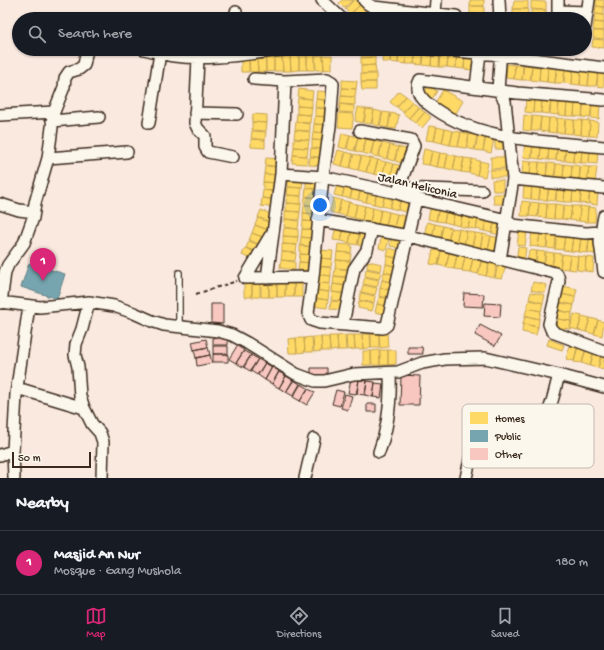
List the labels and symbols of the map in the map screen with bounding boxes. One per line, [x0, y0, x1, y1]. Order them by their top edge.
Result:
street label: Jalan Heliconia [376, 170, 459, 203]
your location [310, 195, 330, 215]
pin: 1 [30, 248, 56, 281]
legend [462, 404, 594, 468]
text: Homes [495, 414, 525, 426]
text: Public [494, 432, 522, 444]
scale bar [12, 450, 91, 469]
text: Other [495, 450, 523, 462]

